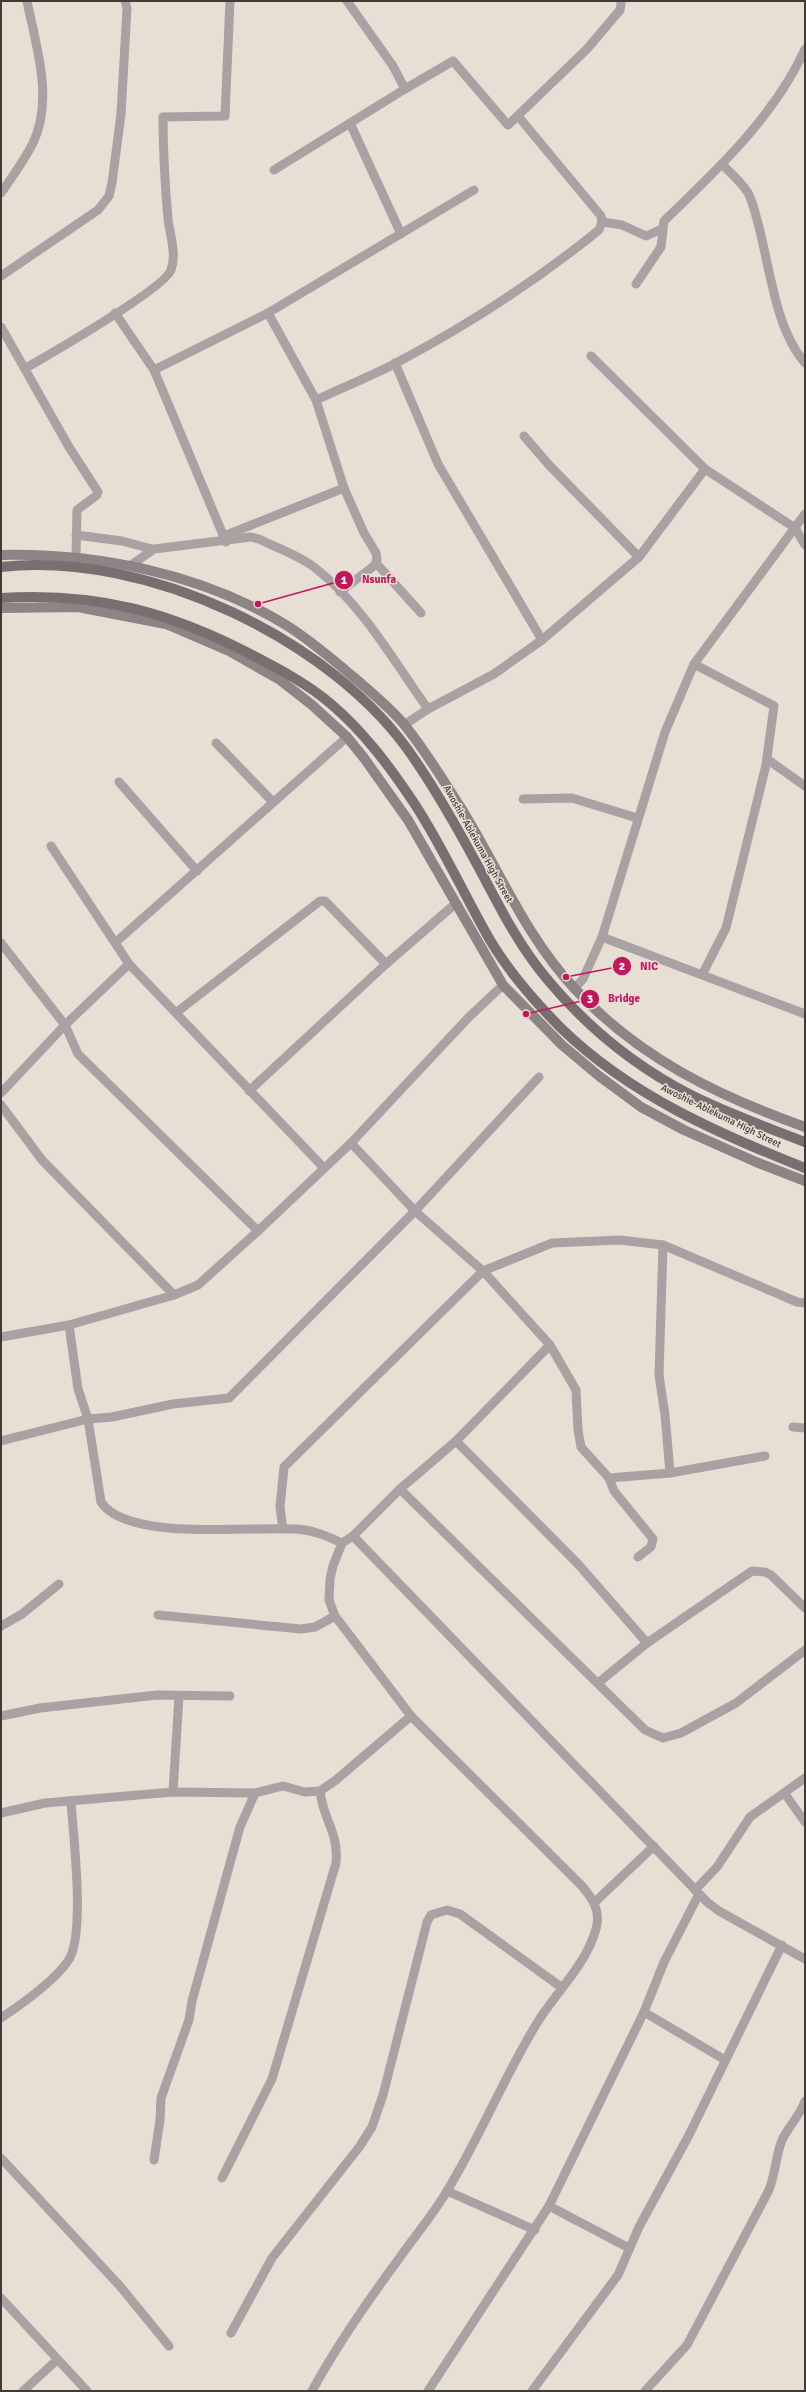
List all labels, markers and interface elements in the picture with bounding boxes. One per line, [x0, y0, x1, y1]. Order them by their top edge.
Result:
callout: Nsunfa [334, 568, 404, 591]
text: 1 [341, 573, 348, 588]
text: Nsunfa [362, 573, 396, 586]
street label: Awoshie-Ablekuma High Street [441, 783, 516, 905]
callout: NIC [612, 955, 666, 978]
text: 2 [619, 959, 625, 974]
text: NIC [640, 960, 658, 973]
callout: Bridge [580, 987, 648, 1010]
text: 3 [587, 992, 593, 1007]
text: Bridge [608, 992, 640, 1005]
street label: Awoshie-Ablekuma High Street [659, 1082, 784, 1151]

